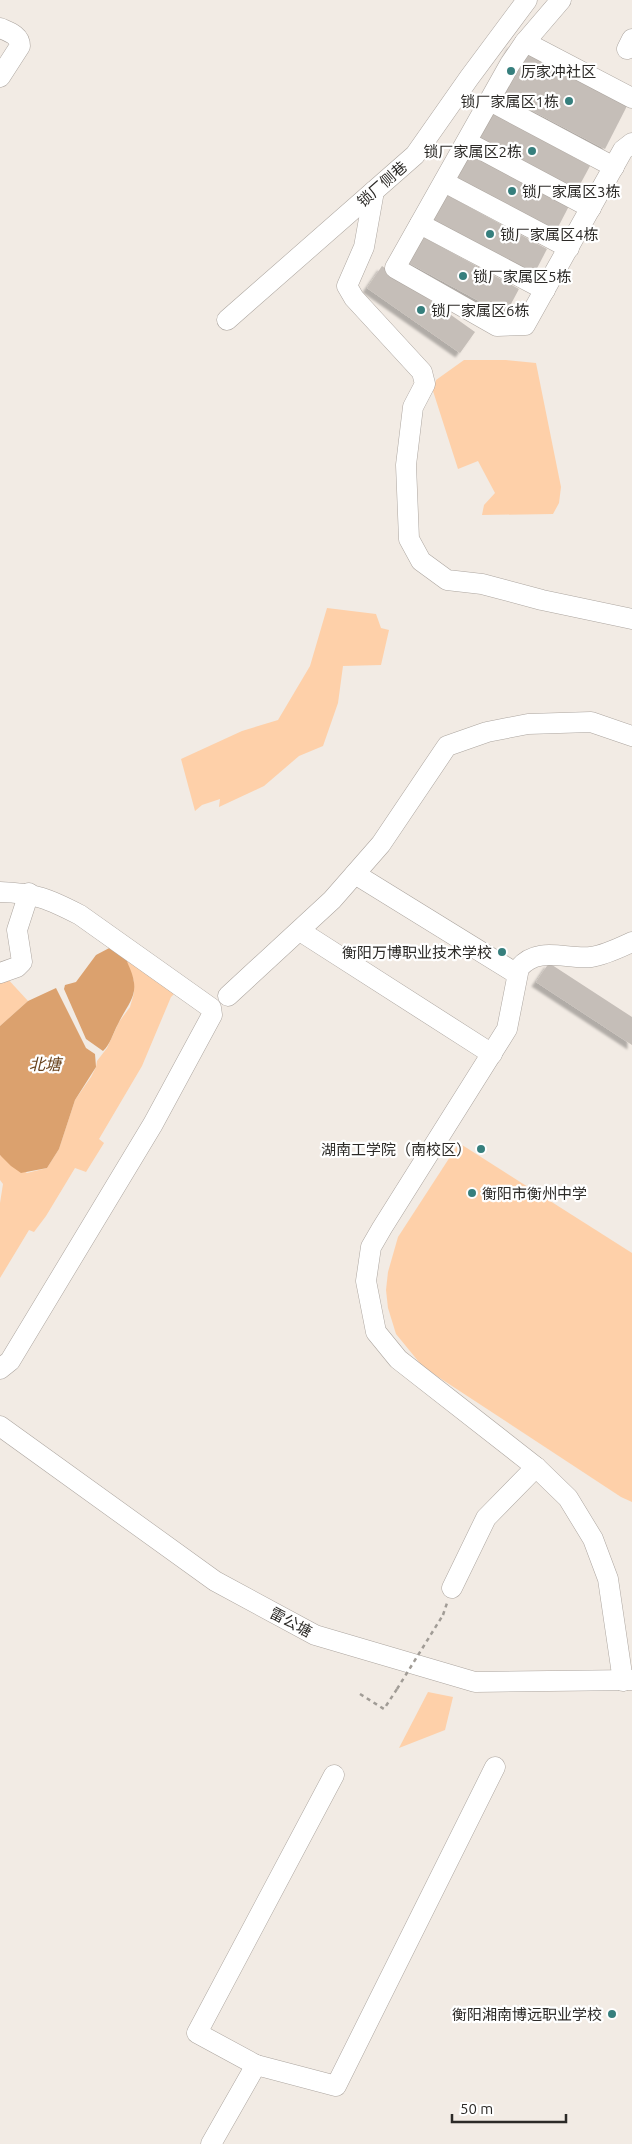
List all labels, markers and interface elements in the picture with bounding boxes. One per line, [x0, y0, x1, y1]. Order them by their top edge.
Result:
place label: 厉家冲社区 [521, 63, 596, 80]
marker: 厉家冲社区 [505, 65, 517, 77]
place label: 锁厂家属区1栋 [461, 93, 559, 110]
marker: 锁厂家属区1栋 [563, 95, 575, 107]
place label: 锁厂家属区2栋 [424, 143, 522, 160]
marker: 锁厂家属区2栋 [526, 145, 538, 157]
street label: 锁厂侧巷 [354, 158, 410, 210]
place label: 锁厂家属区3栋 [522, 183, 620, 200]
marker: 锁厂家属区3栋 [506, 185, 518, 197]
place label: 锁厂家属区4栋 [500, 226, 598, 243]
marker: 锁厂家属区4栋 [484, 228, 496, 240]
place label: 锁厂家属区5栋 [473, 268, 571, 285]
marker: 锁厂家属区5栋 [457, 270, 469, 282]
place label: 锁厂家属区6栋 [431, 302, 529, 319]
marker: 锁厂家属区6栋 [415, 304, 427, 316]
place label: 衡阳万博职业技术学校 [342, 944, 492, 961]
marker: 衡阳万博职业技术学校 [496, 946, 508, 958]
water label: 北塘 [29, 1055, 64, 1073]
place label: 湖南工学院（南校区） [321, 1141, 471, 1158]
marker: 湖南工学院（南校区） [475, 1143, 487, 1155]
place label: 衡阳市衡州中学 [482, 1185, 587, 1202]
marker: 衡阳市衡州中学 [466, 1187, 478, 1199]
street label: 雷公塘 [267, 1604, 315, 1640]
place label: 衡阳湘南博远职业学校 [452, 2006, 602, 2023]
marker: 衡阳湘南博远职业学校 [606, 2008, 618, 2020]
scale bar [452, 2092, 566, 2124]
text: 50 m [460, 2100, 493, 2117]

